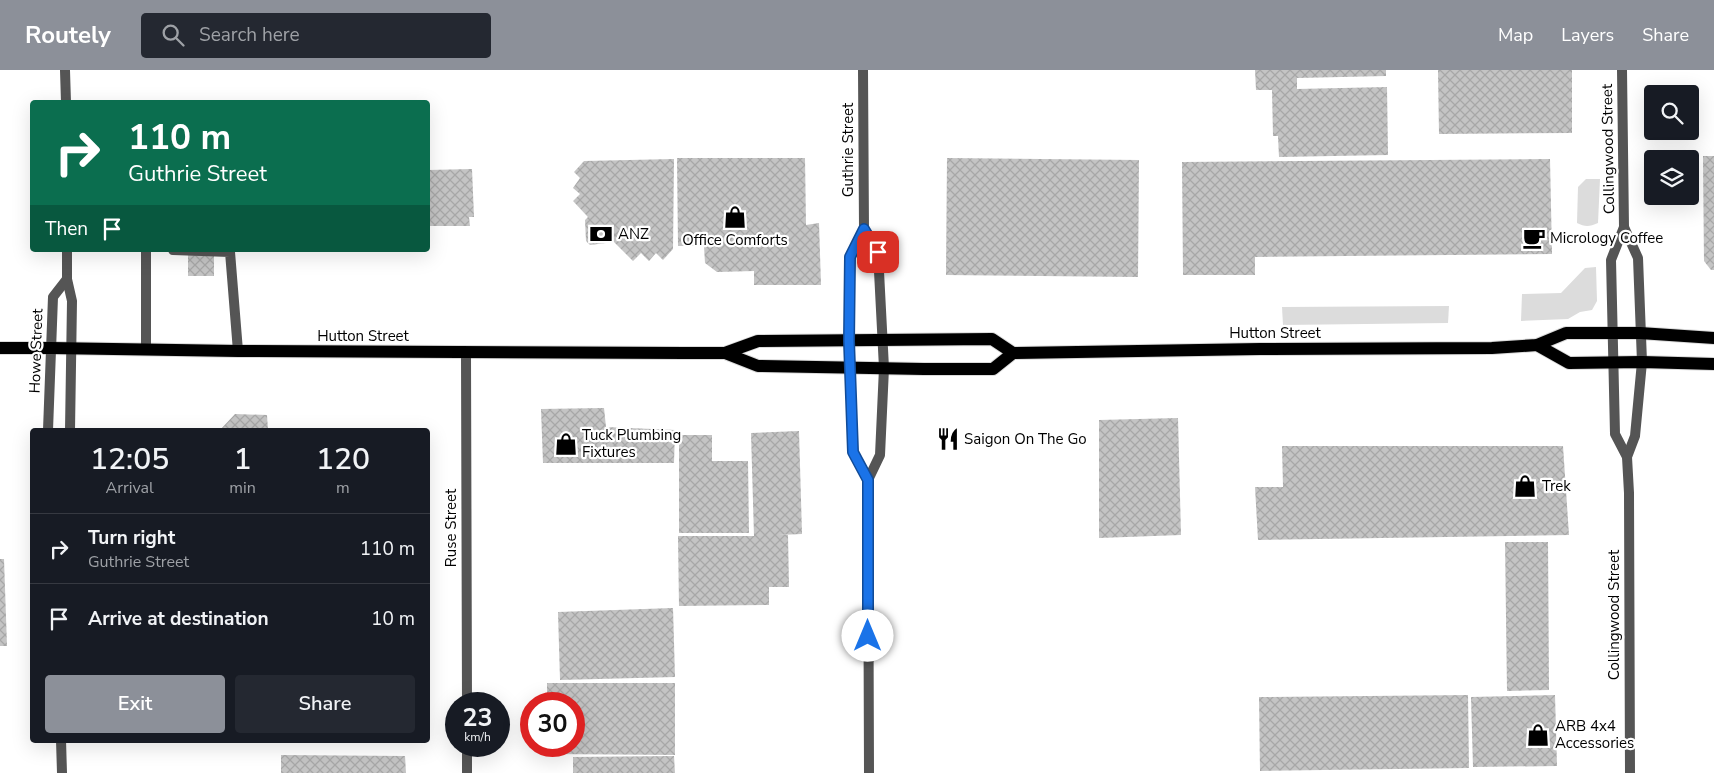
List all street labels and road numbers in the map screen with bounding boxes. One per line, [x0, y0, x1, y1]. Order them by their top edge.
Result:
street label: Collingwood Street [1597, 83, 1619, 214]
street label: Guthrie Street [838, 102, 858, 197]
street label: Howe Street [25, 307, 48, 394]
street label: Hutton Street [1229, 323, 1322, 343]
street label: Hutton Street [317, 326, 410, 346]
street label: Ruse Street [441, 488, 461, 567]
street label: Collingwood Street [1604, 549, 1624, 680]

